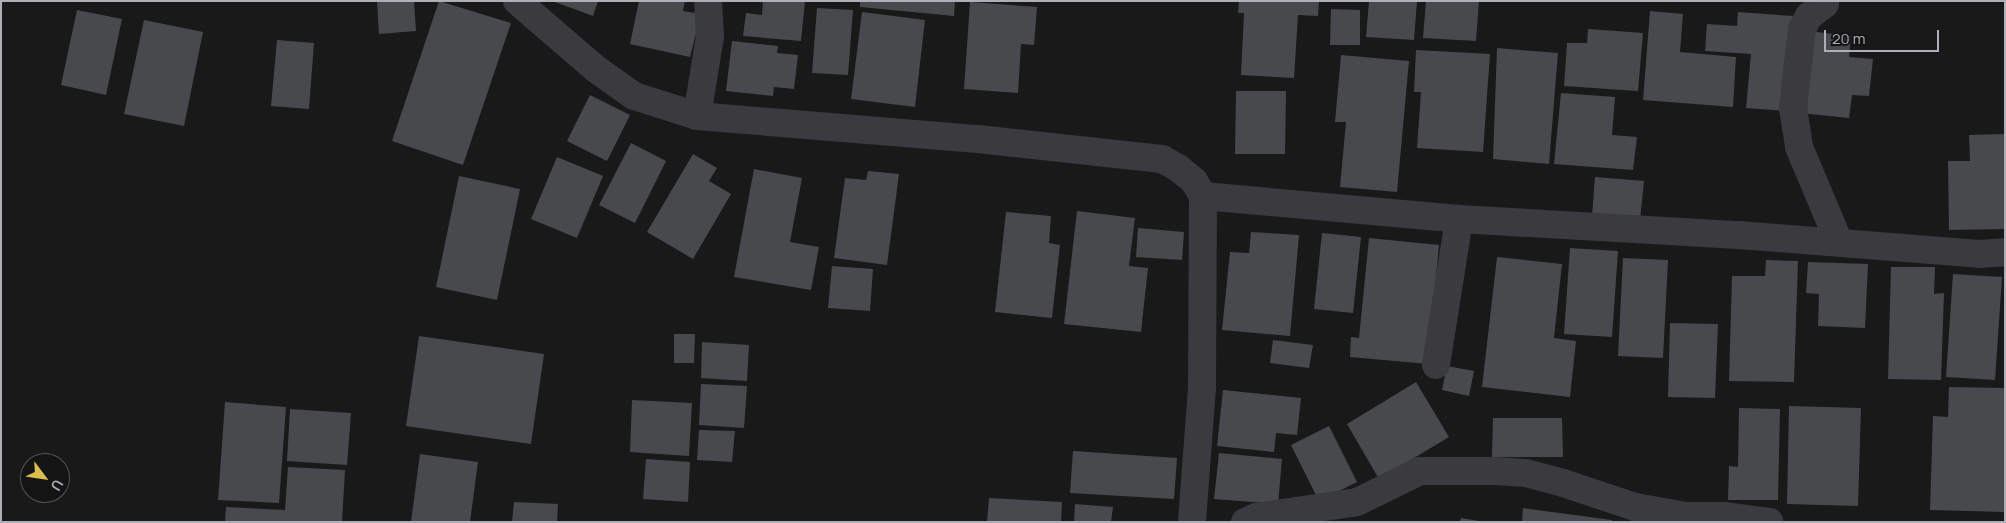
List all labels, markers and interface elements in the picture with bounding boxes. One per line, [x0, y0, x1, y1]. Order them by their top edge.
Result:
scale bar [1826, 20, 1941, 52]
text: 20 m [1832, 28, 1865, 49]
north arrow [20, 453, 70, 503]
text: U [47, 476, 68, 495]

